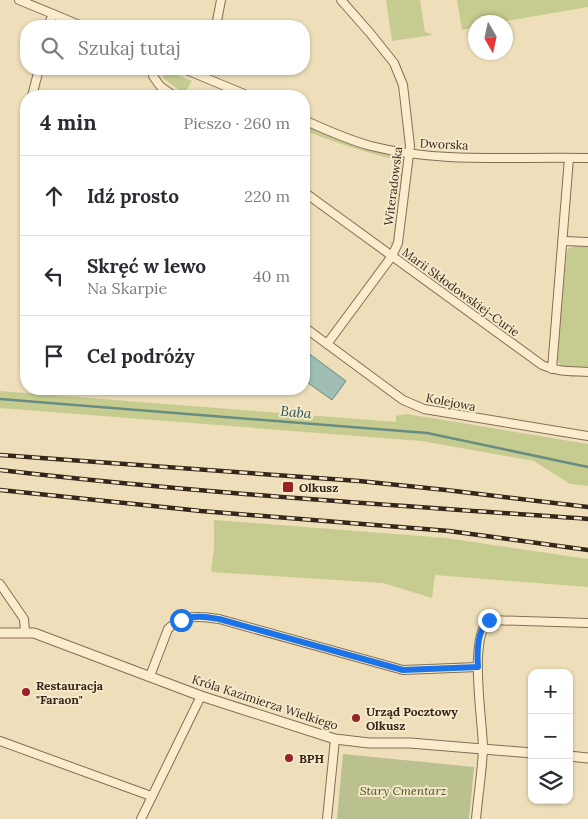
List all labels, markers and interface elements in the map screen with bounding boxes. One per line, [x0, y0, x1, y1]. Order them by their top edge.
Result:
north arrow [468, 15, 513, 60]
search box [20, 20, 310, 75]
icon: search [38, 34, 66, 62]
text: Szukaj tutaj [78, 36, 181, 60]
text: 4 min [40, 109, 97, 136]
text: Pieszo · 260 m [184, 113, 290, 133]
street label: Dworska [419, 135, 469, 153]
street label: Witeradowska [381, 146, 405, 226]
icon: ahead [40, 182, 68, 210]
text: Idź prosto [87, 184, 179, 208]
text: 220 m [244, 186, 290, 206]
street label: Marii Skłodowskiej-Curie [399, 244, 523, 340]
text: Skręć w lewo [87, 254, 206, 278]
icon: left [40, 262, 68, 290]
text: 40 m [253, 266, 290, 286]
text: Na Skarpie [87, 278, 167, 298]
icon: arrive [40, 342, 68, 370]
text: Cel podróży [87, 344, 195, 368]
street label: Kolejowa [425, 390, 477, 414]
water label: Baba [280, 402, 313, 422]
marker: Olkusz [281, 480, 295, 494]
place label: Olkusz [299, 480, 338, 495]
route start [170, 609, 193, 632]
route end [478, 609, 501, 632]
map controls [528, 669, 573, 804]
button: + [528, 669, 573, 714]
street label: Króla Kazimierza Wielkiego [190, 671, 340, 733]
place label: Restauracja "Faraon" [36, 678, 104, 707]
marker: Restauracja "Faraon" [20, 686, 32, 698]
place label: Urząd Pocztowy Olkusz [366, 704, 458, 733]
marker: Urząd Pocztowy Olkusz [350, 712, 362, 724]
button: − [528, 714, 573, 759]
place label: BPH [299, 751, 324, 766]
marker: BPH [283, 752, 295, 764]
button: layers [528, 759, 573, 804]
park label: Stary Cmentarz [360, 783, 447, 798]

